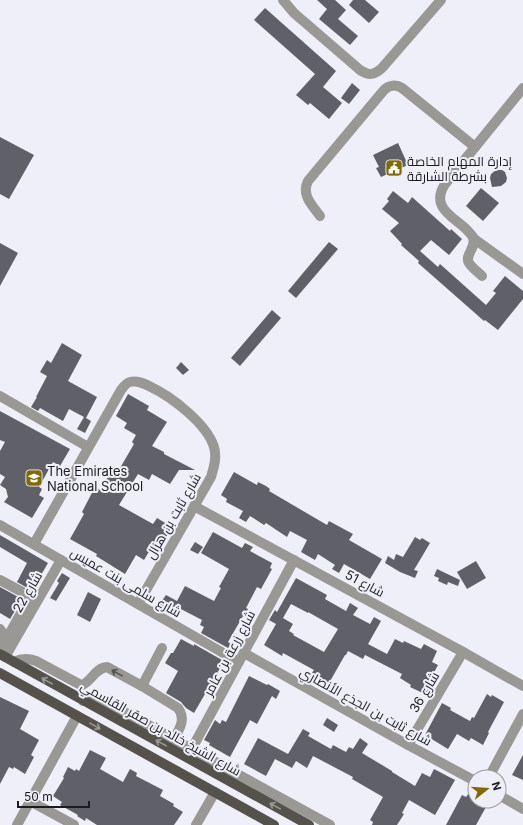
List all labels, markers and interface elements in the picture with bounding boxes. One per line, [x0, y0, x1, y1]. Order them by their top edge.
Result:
place label: إدارة المهام الخاصة بشرطة الشارقة [407, 153, 512, 184]
public building icon: إدارة المهام الخاصة بشرطة الشارقة [384, 158, 404, 178]
place label: The Emirates National School [47, 463, 143, 494]
school or university icon: The Emirates National School [24, 468, 44, 488]
street label: شارع ثابت بن هزال [142, 470, 205, 562]
street label: شارع سلمى بنت عميس [67, 544, 184, 621]
street label: شارع 51 [342, 566, 387, 601]
street label: شارع 22 [9, 569, 46, 616]
street label: شارع زرعة بن عامر [199, 608, 259, 700]
street label: شارع ثابت بن الجذع الأنصاري [296, 663, 435, 752]
one-way arrow [111, 669, 123, 676]
street label: شارع 36 [406, 669, 443, 716]
one-way arrow [42, 676, 54, 684]
street label: شارع الشيخ خالد بن صقر القاسمي [77, 677, 244, 781]
one-way arrow [89, 722, 101, 730]
one-way arrow [155, 739, 167, 747]
north arrow [467, 769, 507, 809]
text: N [489, 780, 504, 792]
scale bar [18, 783, 89, 809]
text: 50 m [24, 789, 53, 804]
one-way arrow [269, 802, 281, 810]

